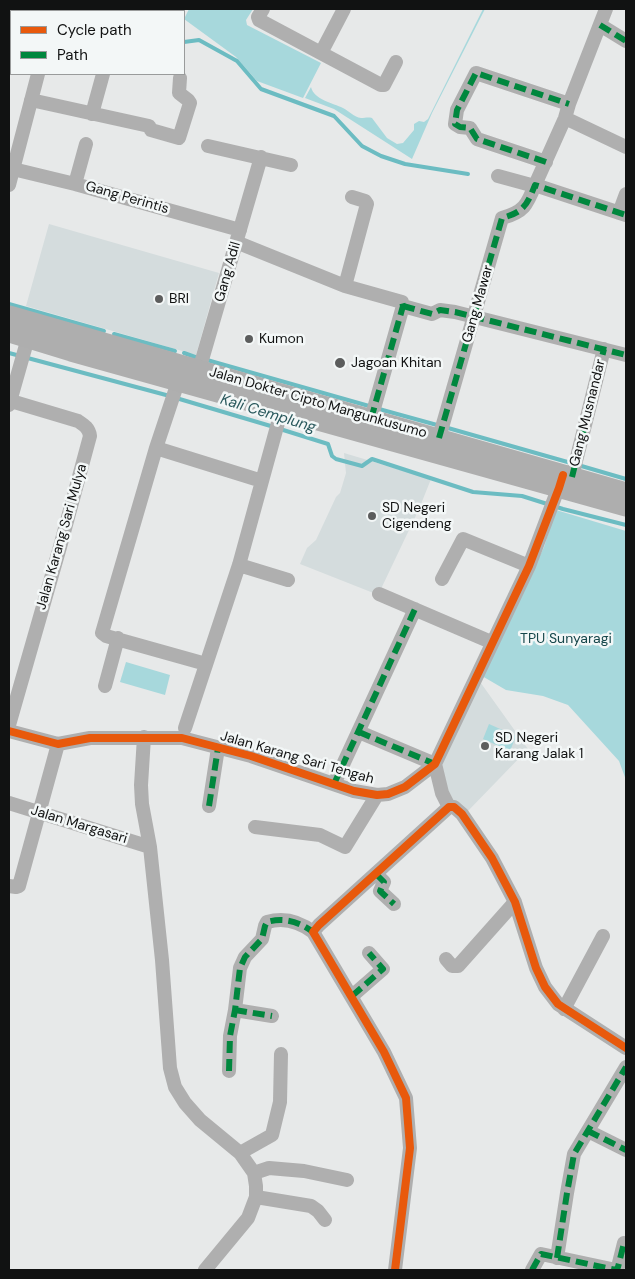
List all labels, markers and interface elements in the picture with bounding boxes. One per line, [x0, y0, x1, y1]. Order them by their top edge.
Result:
legend [10, 10, 185, 75]
text: Cycle path [57, 20, 132, 40]
text: Path [57, 45, 88, 65]
street label: Gang Perintis [83, 178, 171, 218]
street label: Gang Adil [211, 240, 245, 304]
street label: Gang Mawar [459, 263, 497, 345]
place label: BRI [169, 291, 189, 307]
marker: BRI [153, 293, 165, 305]
place label: Kumon [259, 331, 304, 347]
marker: Kumon [243, 333, 255, 345]
place label: Jagoan Khitan [351, 355, 442, 371]
marker: Jagoan Khitan [333, 356, 347, 370]
street label: Gang Musnandar [567, 358, 609, 468]
street label: Jalan Dokter Cipto Mangunkusumo [207, 364, 429, 442]
water label: Kali Cemplung [218, 391, 318, 437]
street label: Jalan Karang Sari Mulya [33, 462, 91, 612]
place label: SD Negeri Cigendeng [382, 500, 451, 532]
marker: SD Negeri Cigendeng [366, 510, 378, 522]
park label: TPU Sunyaragi [520, 631, 612, 647]
street label: Jalan Karang Sari Tengah [218, 728, 376, 788]
place label: SD Negeri Karang Jalak 1 [495, 730, 583, 762]
marker: SD Negeri Karang Jalak 1 [479, 740, 491, 752]
street label: Jalan Margasari [29, 802, 129, 848]

